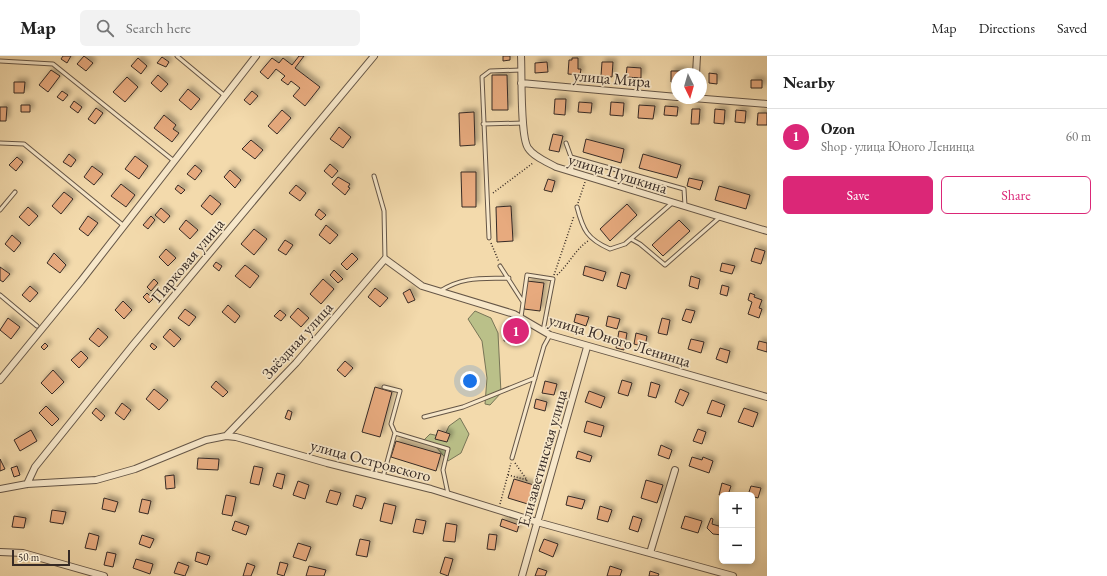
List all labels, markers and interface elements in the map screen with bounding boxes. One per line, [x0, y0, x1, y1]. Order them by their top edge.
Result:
search box [80, 10, 360, 46]
text: Map [20, 15, 56, 40]
icon: search [94, 17, 116, 39]
text: Search here [126, 18, 191, 37]
text: Map [931, 19, 957, 37]
text: Directions [979, 19, 1035, 37]
text: Saved [1057, 19, 1087, 37]
street label: улица Мира [572, 65, 652, 92]
north arrow [671, 68, 707, 104]
text: Nearby [783, 71, 835, 93]
text: Ozon [821, 119, 855, 138]
text: 1 [793, 128, 799, 145]
text: 60 m [1066, 128, 1091, 145]
text: Shop · улица Юного Ленинца [821, 138, 974, 155]
street label: улица Пушкина [566, 148, 671, 199]
button: Save [783, 176, 933, 214]
button: Share [941, 176, 1091, 214]
street label: Парковая улица [146, 213, 229, 307]
street label: Звёздная улица [257, 297, 338, 383]
street label: улица Юного Ленинца [546, 309, 694, 372]
pin: 1 [503, 316, 529, 346]
your location [460, 371, 480, 391]
street label: Елизаветинская улица [513, 386, 572, 529]
street label: улица Островского [308, 434, 434, 487]
map controls [719, 492, 755, 564]
button: + [719, 492, 755, 528]
button: − [719, 528, 755, 564]
scale bar [12, 548, 70, 567]
text: 50 m [18, 550, 39, 564]

